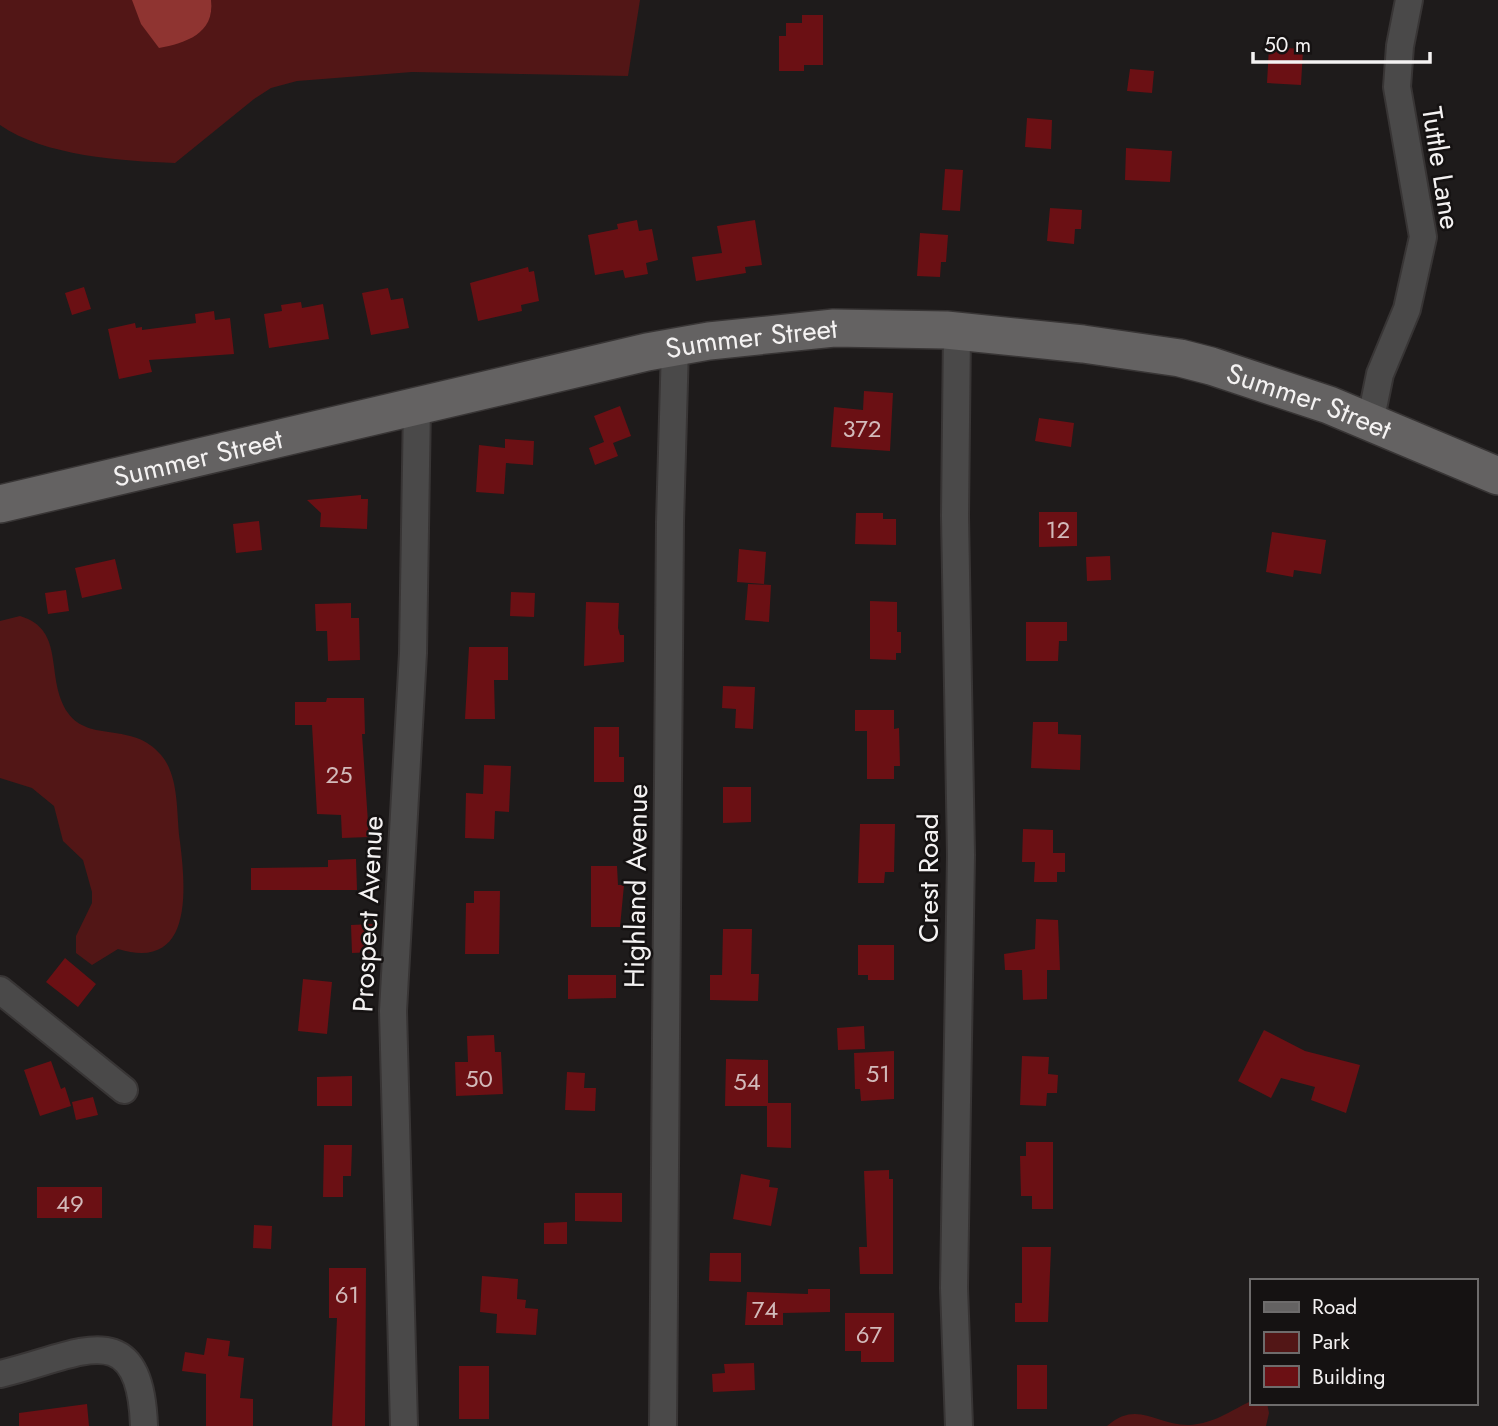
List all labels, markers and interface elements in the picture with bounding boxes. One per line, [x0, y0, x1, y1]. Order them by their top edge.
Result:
scale bar [1253, 21, 1430, 65]
text: 50 m [1264, 30, 1311, 60]
street label: Tuttle Lane [1411, 104, 1471, 232]
street label: Summer Street [662, 307, 840, 369]
street label: Summer Street [1221, 352, 1398, 450]
house number: 372 [843, 411, 882, 446]
street label: Summer Street [109, 418, 287, 497]
house number: 12 [1046, 512, 1070, 547]
house number: 25 [325, 757, 353, 792]
street label: Highland Avenue [614, 784, 658, 988]
street label: Crest Road [908, 813, 949, 943]
street label: Prospect Avenue [342, 815, 394, 1013]
house number: 51 [866, 1056, 890, 1091]
house number: 50 [465, 1061, 493, 1096]
house number: 54 [733, 1064, 761, 1099]
house number: 49 [56, 1186, 84, 1221]
house number: 61 [335, 1277, 359, 1312]
legend [1250, 1279, 1477, 1405]
house number: 74 [752, 1292, 778, 1327]
text: Road [1312, 1292, 1357, 1322]
house number: 67 [856, 1317, 883, 1352]
text: Park [1312, 1327, 1350, 1357]
text: Building [1312, 1362, 1385, 1392]

